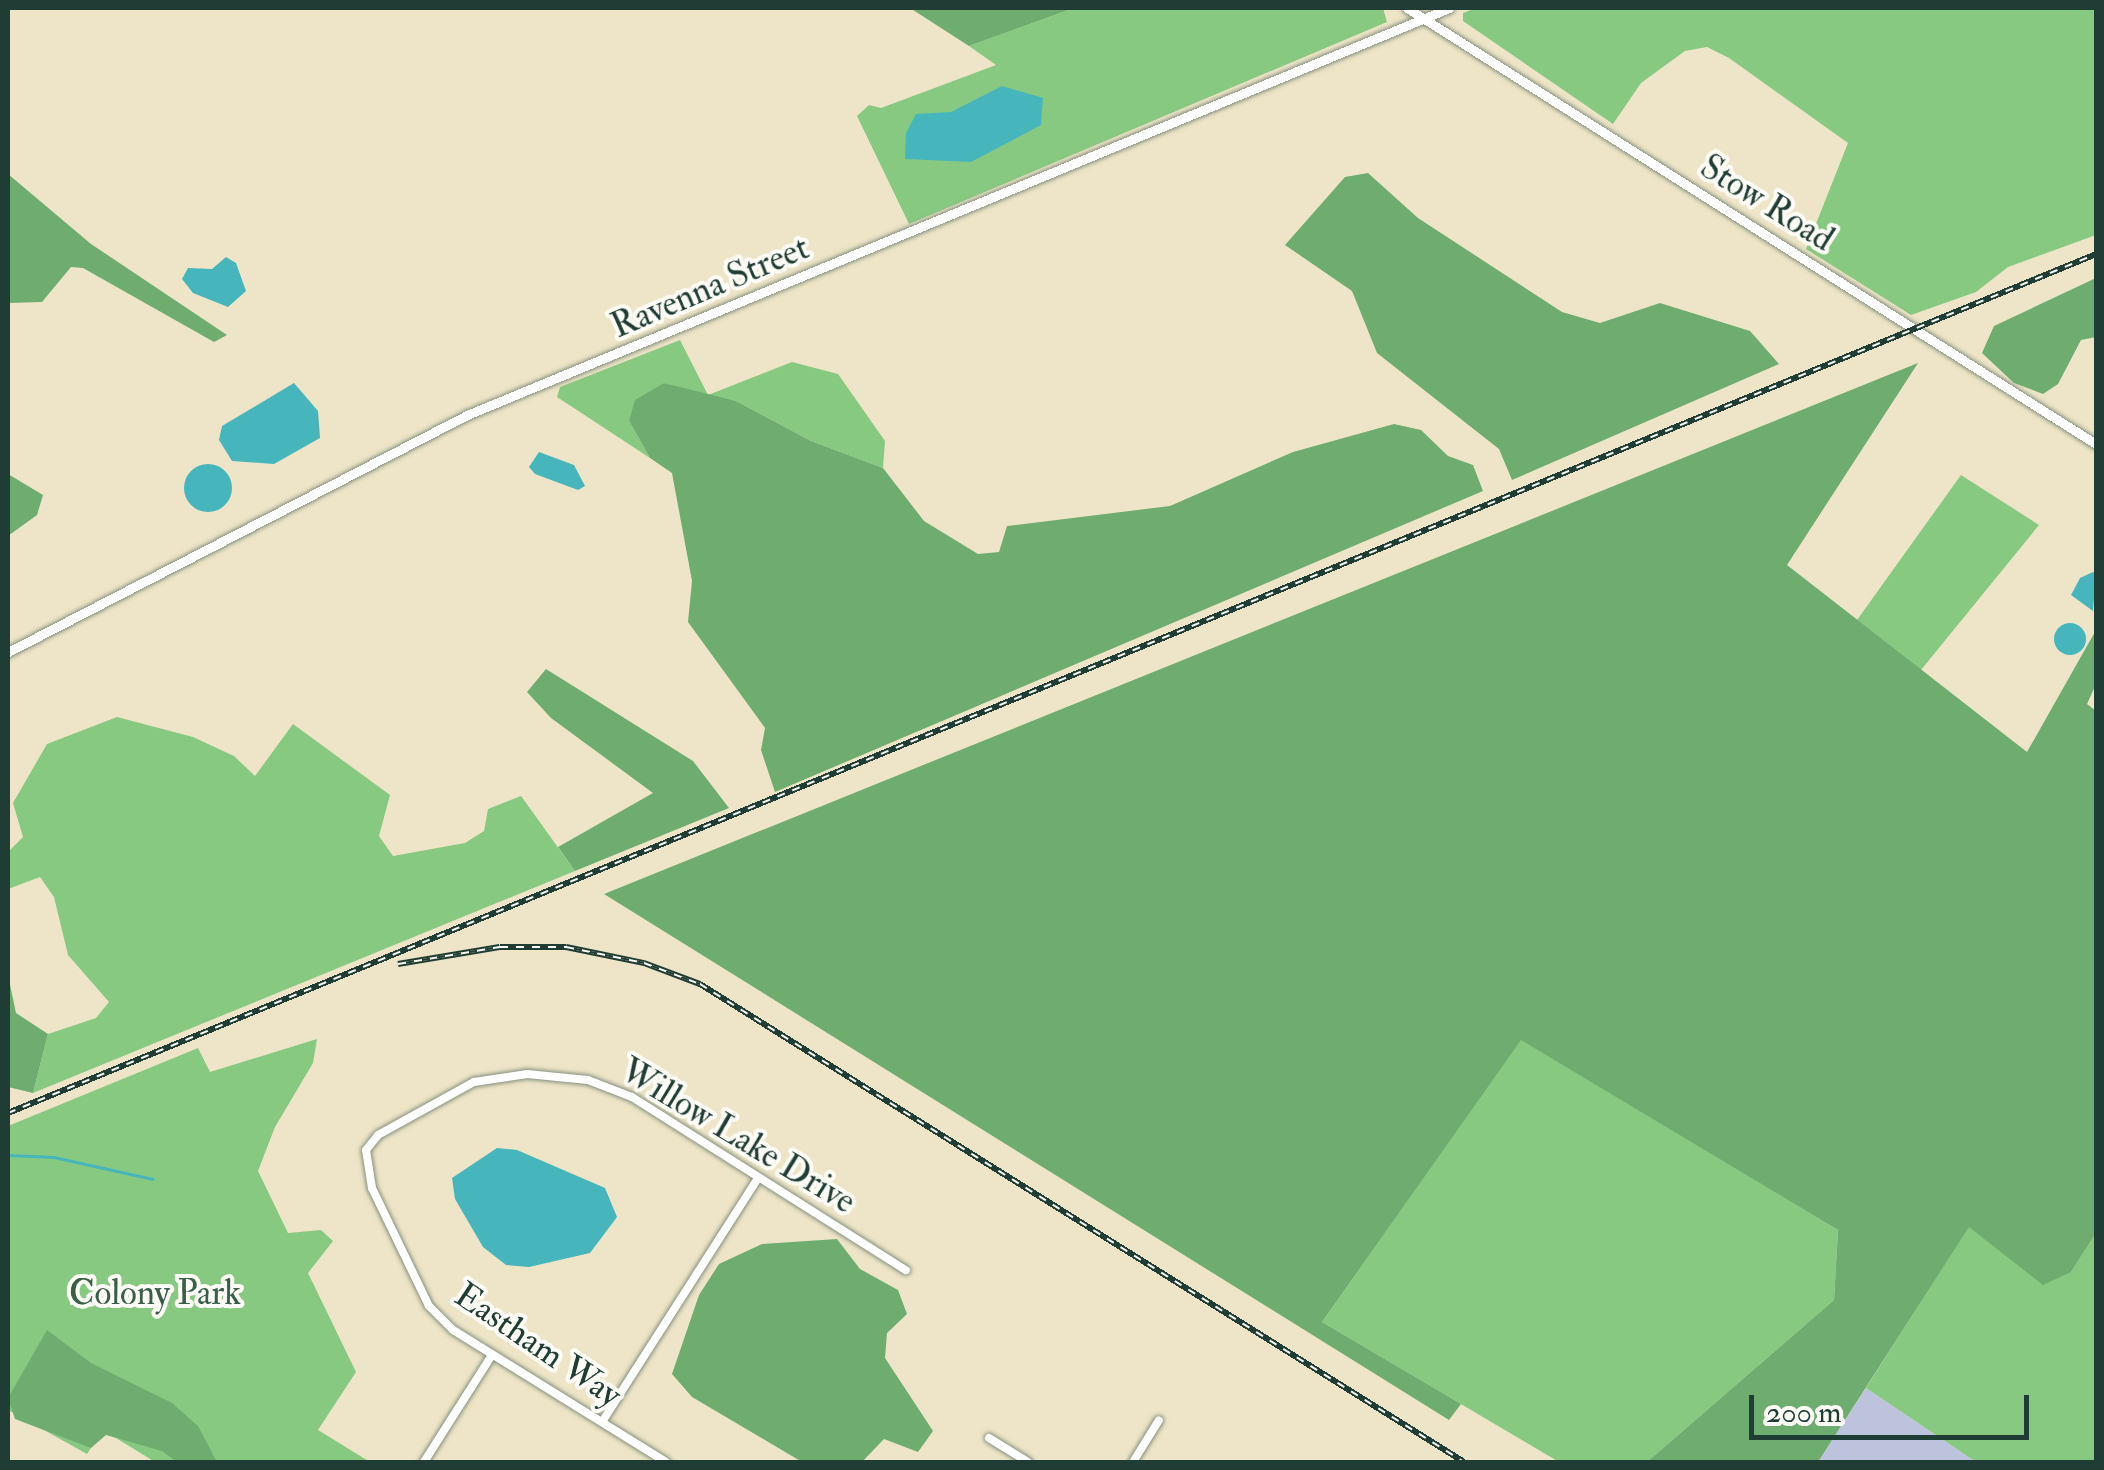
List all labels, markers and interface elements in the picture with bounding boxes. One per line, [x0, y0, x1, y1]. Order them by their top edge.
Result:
street label: Stow Road [1693, 146, 1841, 260]
street label: Ravenna Street [605, 227, 815, 347]
street label: Willow Lake Drive [613, 1049, 863, 1223]
park label: Colony Park [69, 1272, 241, 1314]
street label: Eastham Way [447, 1274, 629, 1416]
scale bar [1754, 1375, 2034, 1437]
text: 200 m [1766, 1394, 1842, 1431]

